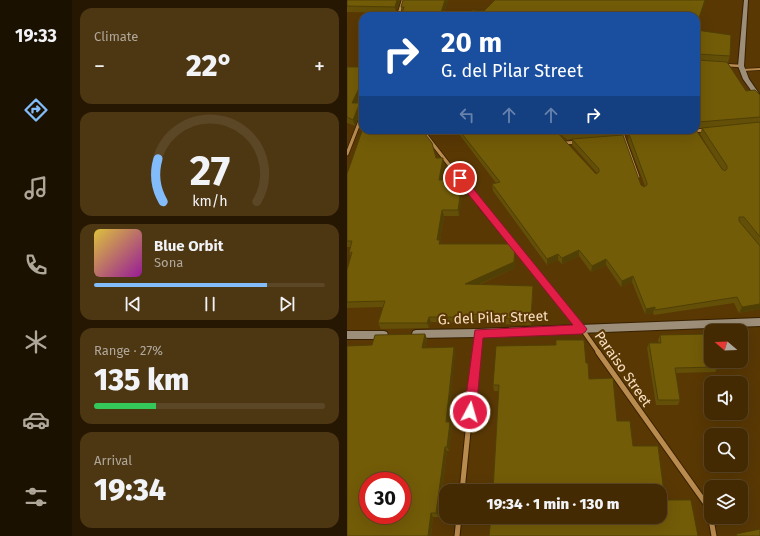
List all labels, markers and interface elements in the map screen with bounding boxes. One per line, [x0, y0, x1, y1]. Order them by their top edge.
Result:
text: 19:33 [15, 25, 57, 47]
text: 20 m [441, 26, 502, 59]
icon: right [375, 28, 427, 80]
text: Climate [94, 29, 138, 44]
text: 22° [186, 48, 233, 84]
text: − [94, 53, 105, 80]
text: + [314, 53, 325, 80]
text: G. del Pilar Street [441, 60, 583, 82]
icon: directions [22, 96, 50, 124]
icon: left [456, 104, 478, 126]
icon: ahead [498, 104, 520, 126]
icon: ahead [540, 104, 562, 126]
icon: right [582, 104, 604, 126]
text: 27 [189, 146, 230, 196]
pin [443, 161, 477, 195]
icon: arrive [449, 167, 471, 189]
icon: music [22, 174, 50, 202]
text: km/h [192, 193, 227, 210]
text: Blue Orbit [154, 237, 223, 255]
icon: phone [22, 251, 50, 279]
text: Sona [154, 255, 183, 270]
icon: previous [122, 293, 144, 315]
icon: pause [199, 293, 221, 315]
icon: next [276, 293, 298, 315]
street label: G. del Pilar Street [437, 308, 549, 328]
north arrow [704, 324, 748, 368]
map controls [704, 324, 748, 524]
icon: climate [22, 328, 50, 356]
street label: Paraiso Street [591, 328, 656, 411]
text: Range · 27% [94, 343, 163, 358]
text: 135 km [94, 362, 189, 398]
button: sound [704, 376, 748, 420]
position arrow [449, 391, 491, 433]
icon: car [22, 406, 50, 434]
button: search [704, 428, 748, 472]
text: Arrival [94, 453, 132, 468]
text: 19:34 [94, 472, 166, 508]
speed limit sign: 30 [359, 472, 411, 524]
button: layers [704, 480, 748, 524]
icon: filters [22, 483, 50, 511]
text: 19:34 · 1 min · 130 m [487, 495, 619, 513]

